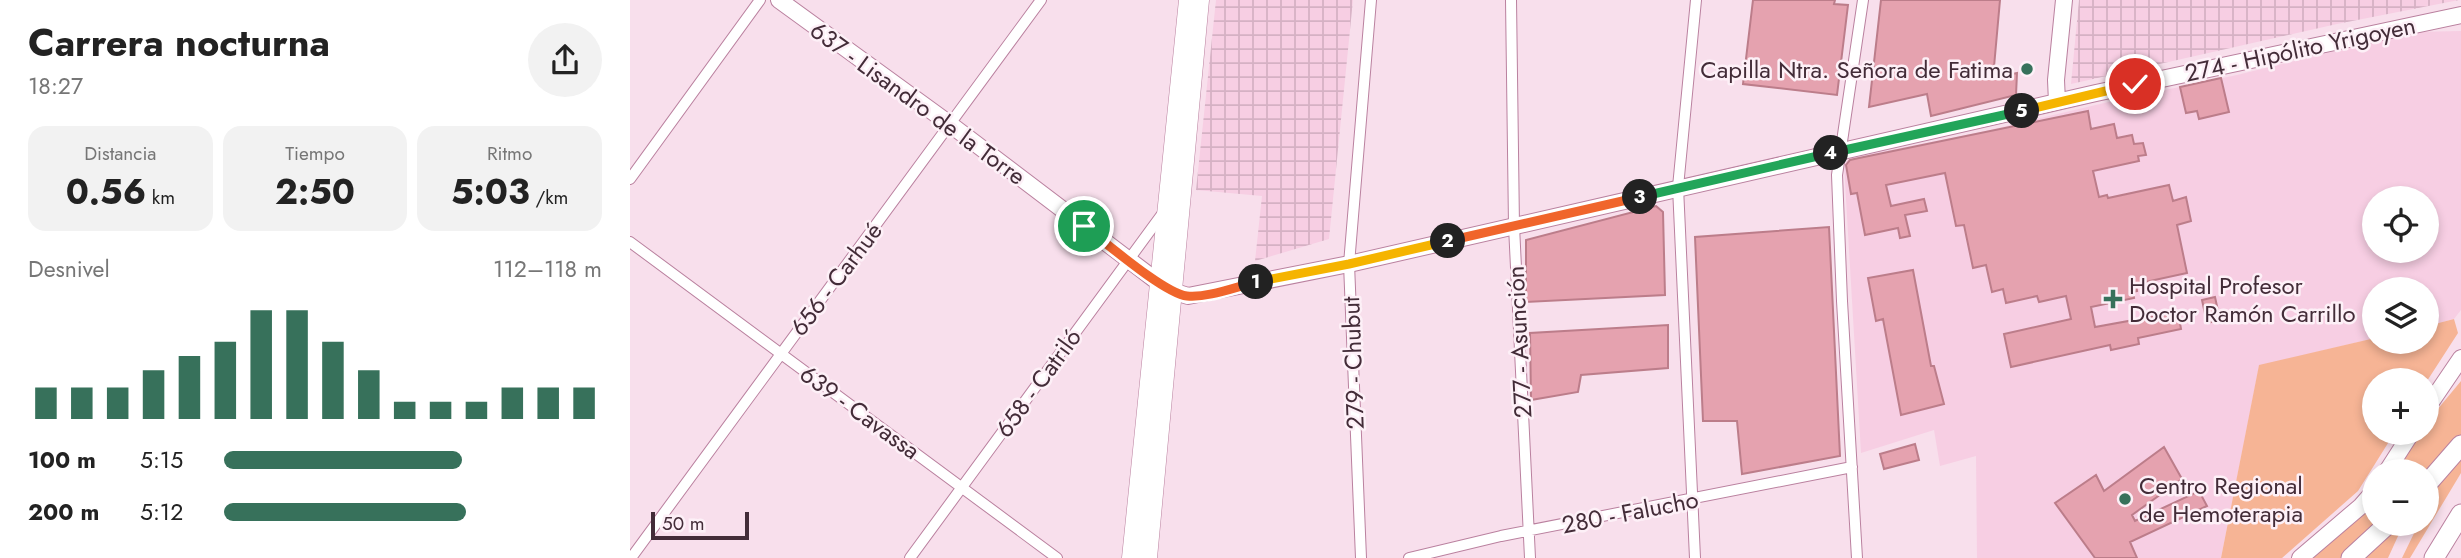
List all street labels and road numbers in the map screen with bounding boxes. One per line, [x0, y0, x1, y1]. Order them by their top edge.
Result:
street label: 274 - Hipólito Yrigoyen [2181, 7, 2419, 91]
street label: 637 - Lisandro de la Torre [803, 13, 1033, 193]
street label: 656 - Carhué [782, 215, 890, 343]
street label: 277 - Asunción [1498, 265, 1540, 419]
street label: 279 - Chubut [1333, 296, 1373, 430]
street label: 658 - Catriló [987, 321, 1089, 445]
street label: 639 - Cavassa [793, 356, 927, 468]
street label: 280 - Falucho [1559, 482, 1701, 542]

